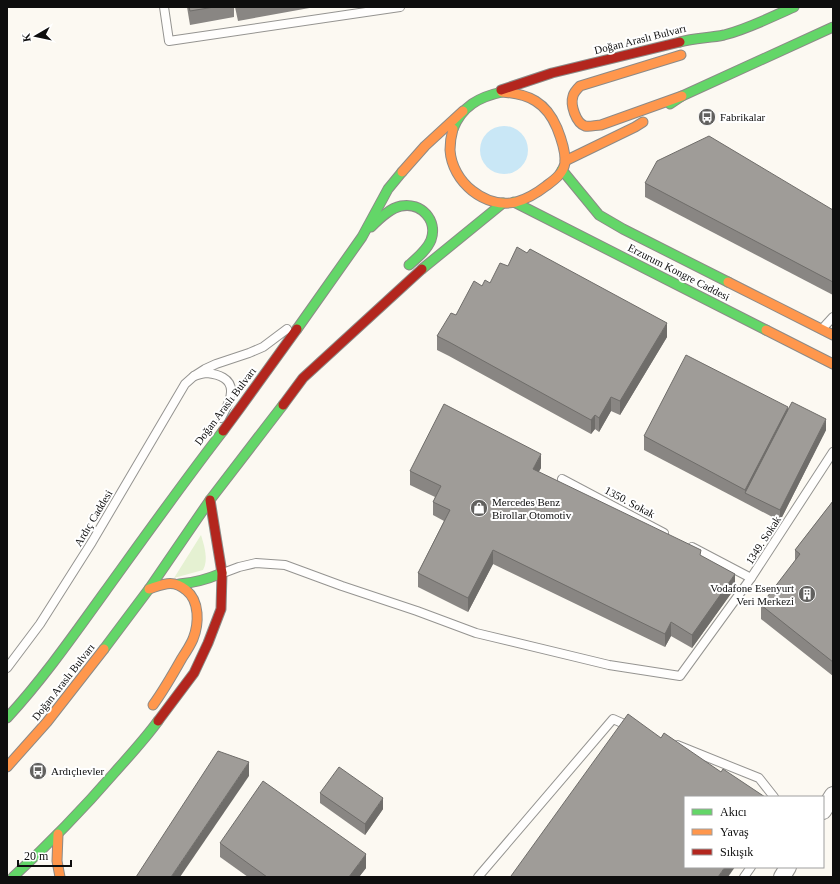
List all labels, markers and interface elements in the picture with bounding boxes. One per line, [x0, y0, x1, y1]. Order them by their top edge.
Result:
north arrow [16, 16, 56, 56]
street label: Doğan Araslı Bulvarı [593, 22, 687, 56]
text: K [19, 32, 33, 43]
bus stop icon: Fabrikalar [697, 107, 717, 127]
place label: Fabrikalar [720, 111, 766, 123]
street label: Erzurum Kongre Caddesi [626, 241, 732, 303]
street label: Doğan Araslı Bulvarı [192, 365, 258, 447]
street label: 1350. Sokak [603, 484, 658, 520]
street label: Ardıç Caddesi [72, 488, 114, 548]
place label: Mercedes Benz Birollar Otomotiv [492, 496, 572, 521]
shop icon: Mercedes Benz Birollar Otomotiv [469, 498, 489, 518]
street label: 1349. Sokak [743, 513, 783, 566]
place label: Vodafone Esenyurt Veri Merkezi [710, 582, 794, 607]
building icon: Vodafone Esenyurt Veri Merkezi [797, 584, 817, 604]
street label: Doğan Araslı Bulvarı [29, 641, 97, 723]
bus stop icon: Ardıçlıevler [28, 761, 48, 781]
place label: Ardıçlıevler [51, 765, 104, 777]
legend [684, 796, 824, 868]
text: Akıcı [720, 805, 747, 819]
text: Yavaş [720, 825, 749, 839]
scale bar [18, 842, 71, 868]
text: Sıkışık [720, 845, 753, 859]
text: 20 m [24, 849, 49, 863]

